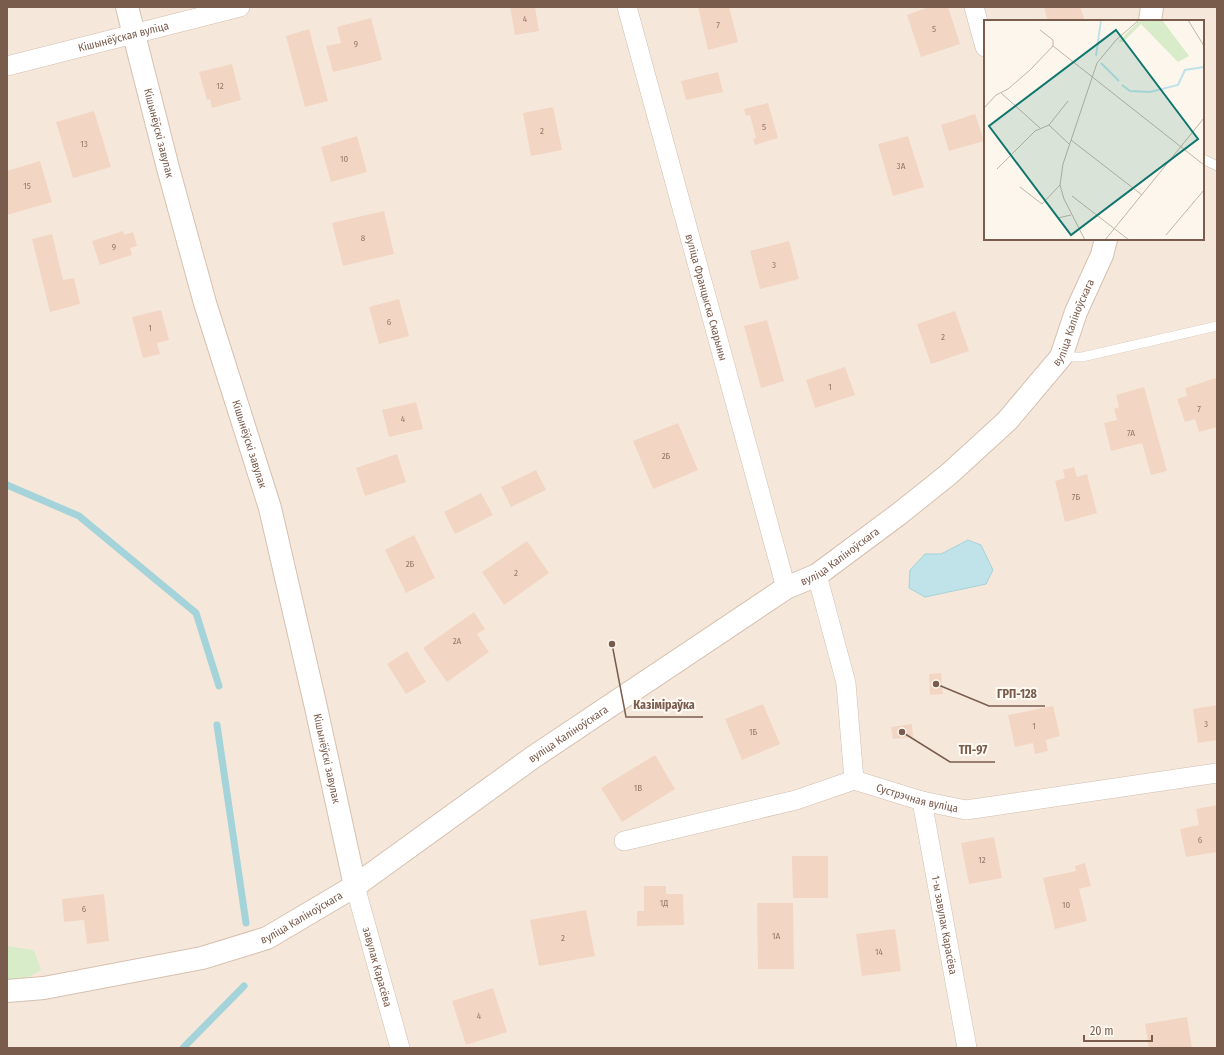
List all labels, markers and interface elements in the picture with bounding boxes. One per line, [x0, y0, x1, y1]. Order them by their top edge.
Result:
house number: 4 [523, 14, 528, 24]
street label: Кішынёўская вуліца [77, 19, 170, 54]
house number: 7 [716, 20, 720, 30]
inset map [984, 20, 1204, 240]
house number: 5 [932, 24, 936, 34]
house number: 9 [354, 39, 358, 49]
house number: 12 [216, 81, 224, 91]
street label: Кішынёўскі завулак [141, 87, 177, 180]
house number: 5 [762, 122, 766, 132]
house number: 2 [540, 126, 544, 136]
house number: 13 [80, 139, 88, 149]
house number: 10 [340, 154, 348, 164]
house number: 3А [897, 161, 906, 171]
house number: 15 [23, 181, 31, 191]
house number: 8 [361, 233, 366, 243]
street label: вуліца Францыска Скарыны [683, 233, 730, 362]
house number: 9 [112, 242, 116, 252]
house number: 3 [772, 260, 776, 270]
street label: вуліца Каліноўскага [1050, 277, 1097, 369]
house number: 6 [387, 317, 392, 327]
house number: 1 [148, 323, 152, 333]
house number: 2 [941, 332, 945, 342]
house number: 1 [828, 382, 832, 392]
street label: Кішынёўскі завулак [230, 398, 270, 490]
house number: 7 [1197, 404, 1201, 414]
house number: 4 [401, 414, 406, 424]
house number: 7А [1127, 428, 1135, 438]
house number: 2Б [662, 451, 671, 461]
house number: 7Б [1072, 492, 1080, 502]
street label: вуліца Каліноўскага [799, 525, 882, 588]
house number: 2Б [406, 559, 415, 569]
house number: 2 [514, 568, 518, 578]
house number: 2А [453, 636, 462, 646]
callout: ГРП-128 [989, 682, 1045, 706]
text: ГРП-128 [997, 687, 1038, 701]
callout: Казіміраўка [626, 693, 703, 717]
text: Казіміраўка [633, 698, 695, 712]
street label: вуліца Каліноўскага [526, 703, 610, 765]
street label: Кішынёўскі завулак [311, 712, 343, 805]
house number: 3 [1204, 719, 1208, 729]
house number: 1 [1032, 721, 1036, 731]
house number: 1Б [749, 727, 757, 737]
callout: ТП-97 [950, 738, 995, 762]
text: ТП-97 [959, 743, 987, 757]
street label: Сустрэчная вуліца [875, 781, 959, 815]
house number: 1В [634, 783, 642, 793]
house number: 6 [1198, 835, 1203, 845]
house number: 12 [978, 855, 986, 865]
street label: 1-ы завулак Карасёва [929, 874, 960, 976]
street label: вуліца Каліноўскага [259, 888, 345, 946]
house number: 1Д [660, 898, 668, 908]
house number: 10 [1062, 900, 1070, 910]
house number: 6 [82, 904, 87, 914]
street label: завулак Карасёва [360, 926, 395, 1008]
house number: 1А [772, 931, 780, 941]
house number: 2 [561, 933, 565, 943]
house number: 14 [875, 947, 884, 957]
house number: 4 [477, 1011, 482, 1021]
scale bar [1084, 1017, 1152, 1043]
text: 20 m [1090, 1024, 1114, 1038]

